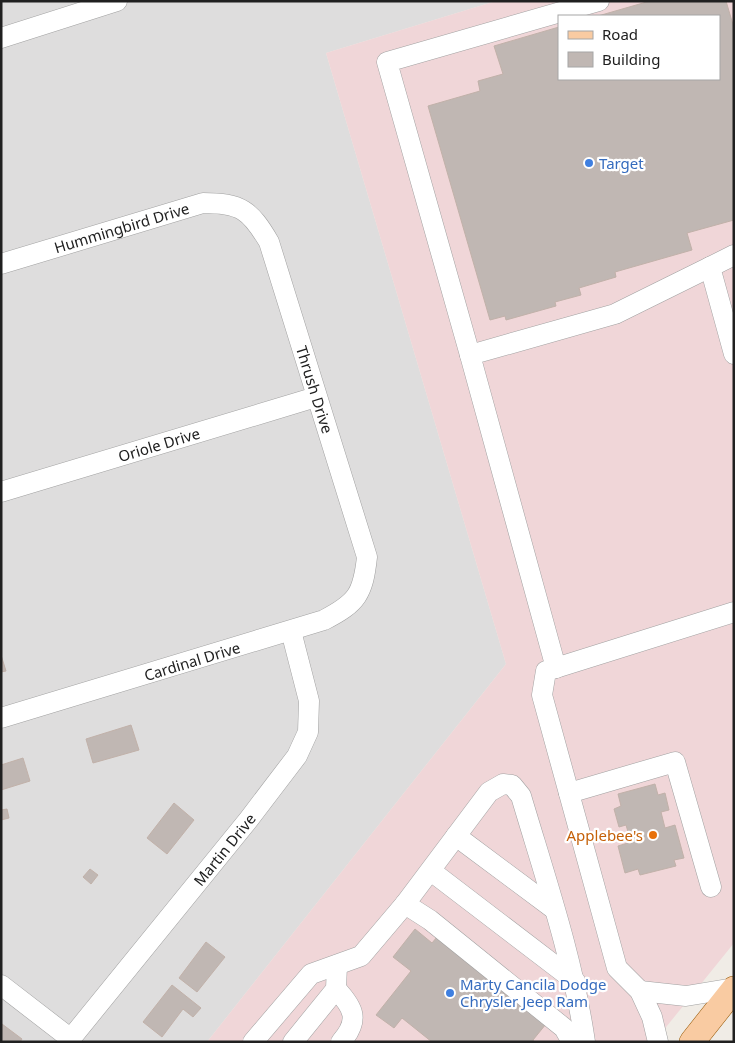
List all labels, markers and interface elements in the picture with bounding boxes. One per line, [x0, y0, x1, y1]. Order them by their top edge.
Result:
legend [558, 15, 720, 80]
text: Road [602, 24, 638, 44]
text: Building [602, 49, 660, 69]
place label: Target [599, 153, 644, 173]
marker: Target [583, 157, 595, 169]
street label: Hummingbird Drive [52, 198, 192, 257]
street label: Thrush Drive [292, 343, 338, 436]
street label: Oriole Drive [116, 423, 202, 466]
street label: Cardinal Drive [142, 637, 242, 685]
street label: Martin Drive [189, 809, 260, 890]
place label: Applebee's [567, 825, 643, 845]
marker: Applebee's [647, 829, 659, 841]
place label: Marty Cancila Dodge Chrysler Jeep Ram [460, 974, 607, 1011]
marker: Marty Cancila Dodge Chrysler Jeep Ram [444, 987, 456, 999]

